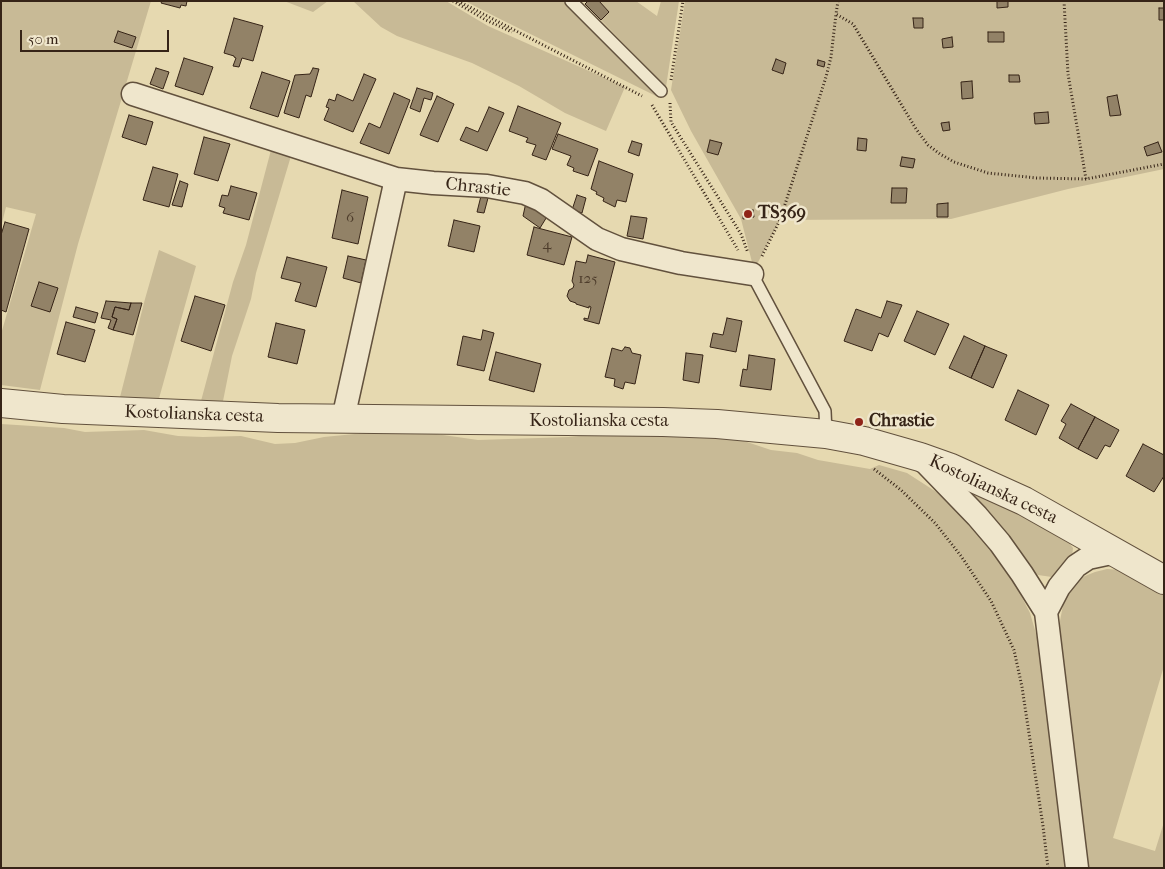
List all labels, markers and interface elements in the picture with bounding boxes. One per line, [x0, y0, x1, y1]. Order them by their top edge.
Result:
scale bar [22, 20, 171, 52]
text: 50 m [28, 30, 58, 48]
street label: Chrastie [444, 174, 512, 202]
place label: TS369 [758, 203, 806, 225]
marker: TS369 [742, 208, 754, 220]
house number: 6 [346, 209, 354, 227]
house number: 4 [543, 236, 551, 254]
house number: 125 [578, 270, 598, 288]
street label: Kostolianska cesta [124, 402, 264, 428]
street label: Kostolianska cesta [529, 411, 669, 433]
place label: Chrastie [869, 411, 934, 433]
marker: Chrastie [853, 416, 865, 428]
street label: Kostolianska cesta [925, 451, 1061, 529]

